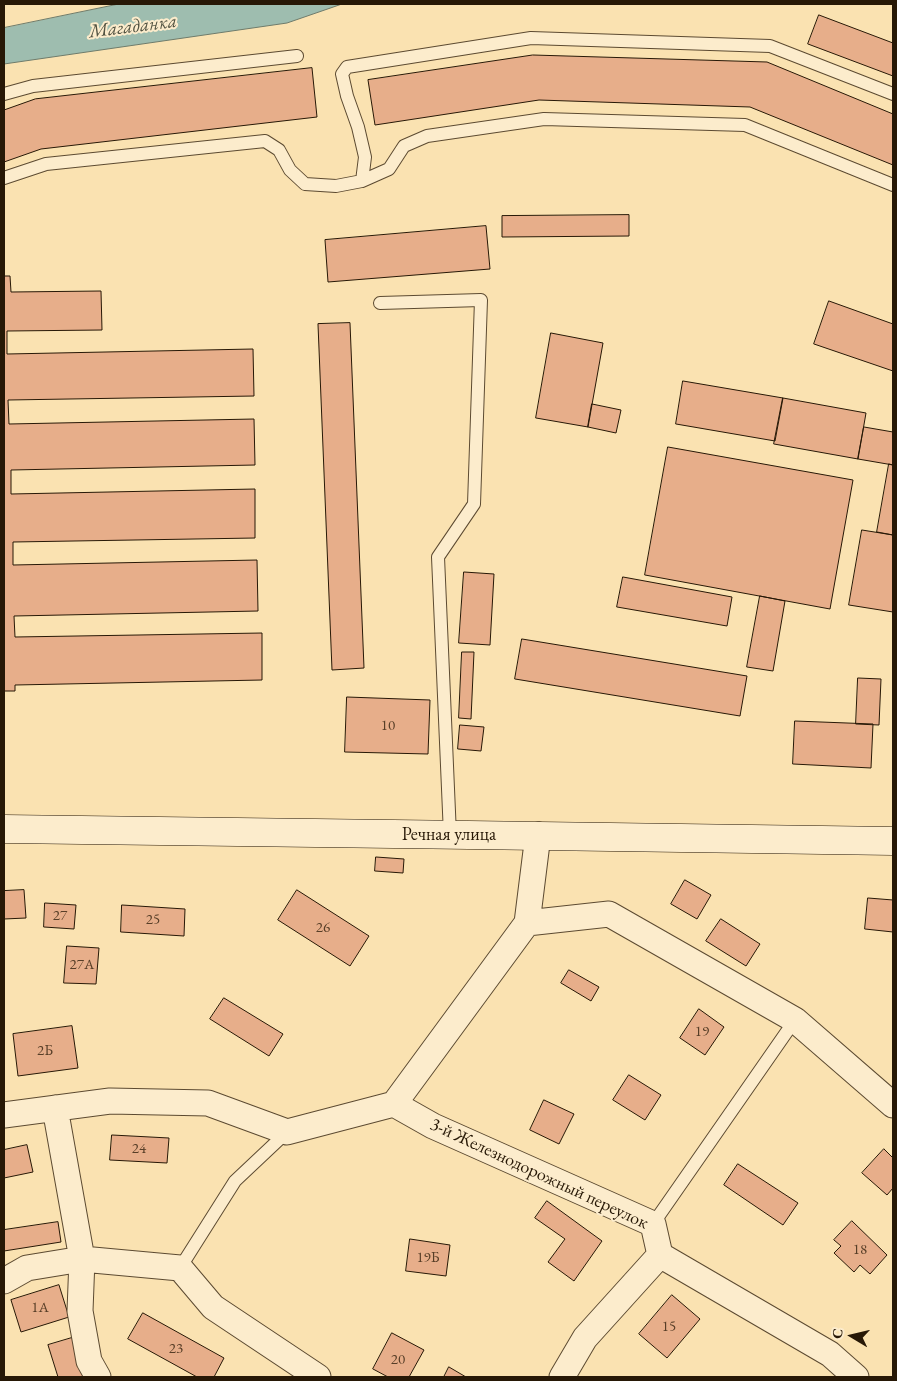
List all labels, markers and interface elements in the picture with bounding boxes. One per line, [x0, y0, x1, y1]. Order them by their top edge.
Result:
water label: Магаданка [88, 10, 178, 44]
house number: 10 [381, 717, 395, 735]
street label: Речная улица [402, 824, 496, 846]
house number: 27 [53, 907, 67, 925]
house number: 25 [146, 911, 160, 929]
house number: 26 [316, 919, 330, 937]
house number: 27А [70, 956, 94, 974]
house number: 19 [695, 1023, 709, 1041]
house number: 2Б [37, 1042, 53, 1060]
street label: 3-й Железнодорожный переулок [426, 1114, 652, 1234]
house number: 24 [132, 1140, 146, 1158]
house number: 18 [853, 1241, 867, 1259]
house number: 19Б [416, 1249, 440, 1267]
house number: 1А [31, 1299, 49, 1317]
north arrow [827, 1311, 877, 1361]
house number: 15 [662, 1318, 676, 1336]
text: С [828, 1327, 847, 1340]
house number: 23 [169, 1340, 183, 1358]
house number: 20 [391, 1351, 405, 1369]

